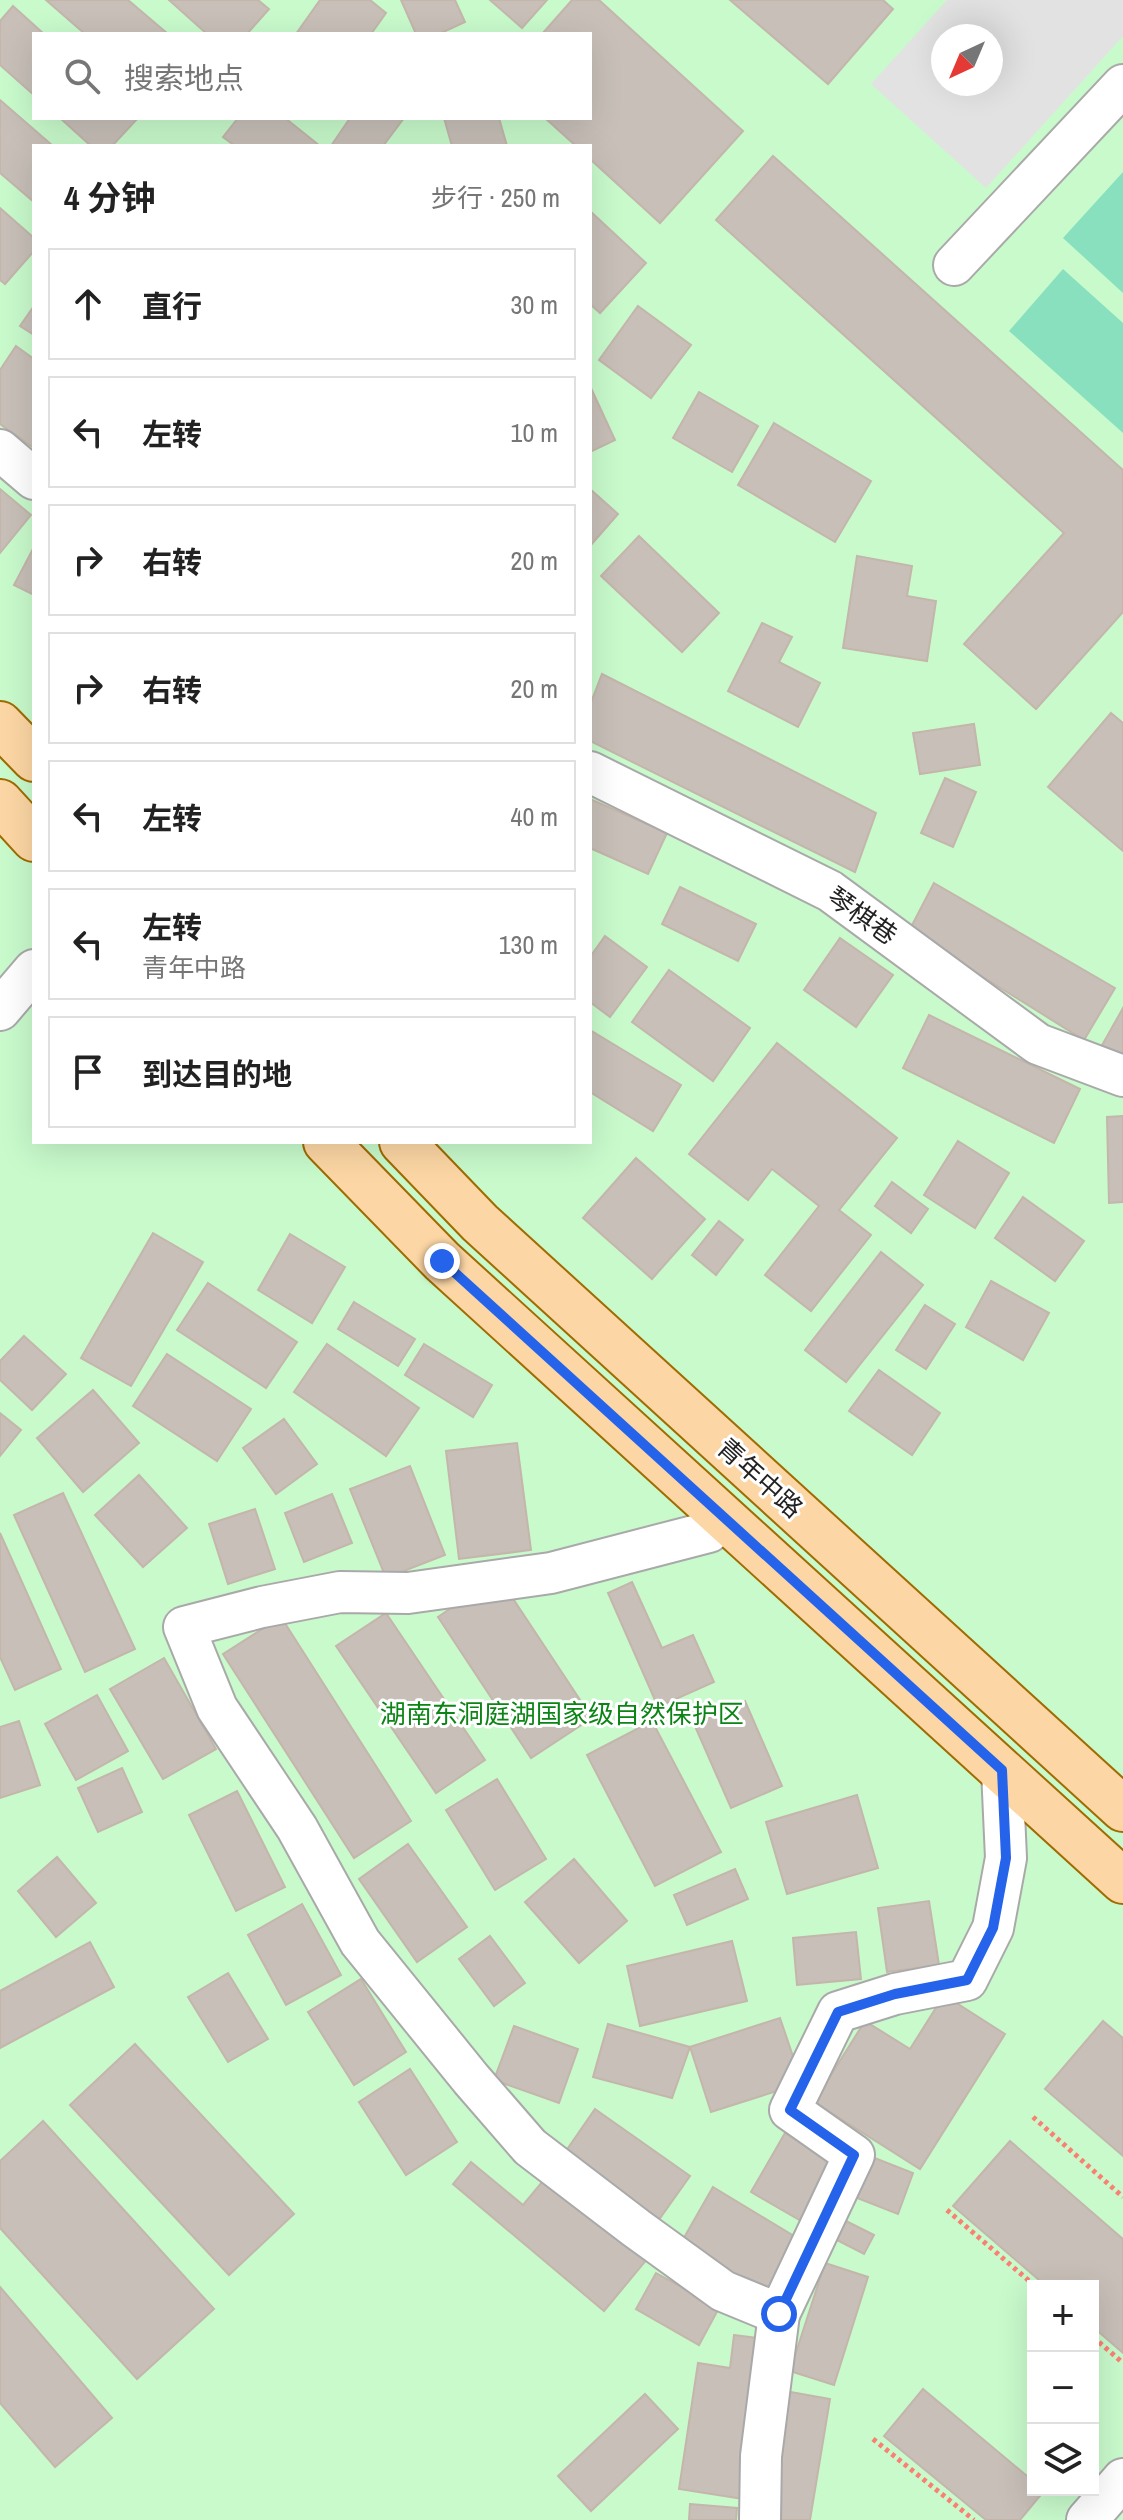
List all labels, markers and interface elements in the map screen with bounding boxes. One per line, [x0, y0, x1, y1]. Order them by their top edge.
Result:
north arrow [931, 24, 1003, 96]
search box [32, 32, 592, 120]
icon: search [60, 54, 104, 98]
text: 搜索地点 [124, 58, 244, 98]
text: 4 分钟 [64, 175, 155, 221]
text: 步行 · 250 m [431, 180, 560, 215]
icon: ahead [66, 282, 110, 326]
text: 直行 [142, 286, 202, 326]
text: 30 m [511, 287, 558, 322]
icon: left [66, 410, 110, 454]
text: 左转 [142, 414, 202, 454]
text: 10 m [511, 415, 558, 450]
icon: right [66, 538, 110, 582]
text: 右转 [142, 542, 202, 582]
text: 20 m [511, 543, 558, 578]
icon: right [66, 666, 110, 710]
text: 右转 [142, 670, 202, 710]
text: 20 m [511, 671, 558, 706]
icon: left [66, 794, 110, 838]
text: 左转 [142, 798, 202, 838]
text: 40 m [511, 799, 558, 834]
street label: 琴棋巷 [820, 879, 904, 952]
text: 左转 [142, 907, 202, 947]
icon: left [66, 922, 110, 966]
text: 130 m [499, 927, 558, 962]
text: 青年中路 [142, 950, 246, 985]
icon: arrive [66, 1050, 110, 1094]
text: 到达目的地 [142, 1054, 292, 1094]
route end [424, 1243, 460, 1279]
street label: 青年中路 [710, 1430, 811, 1525]
park label: 湖南东洞庭湖国家级自然保护区 [380, 1696, 744, 1731]
map controls [1027, 2280, 1099, 2496]
button: + [1027, 2280, 1099, 2352]
route start [761, 2296, 797, 2332]
button: − [1027, 2352, 1099, 2424]
button: layers [1027, 2424, 1099, 2496]

